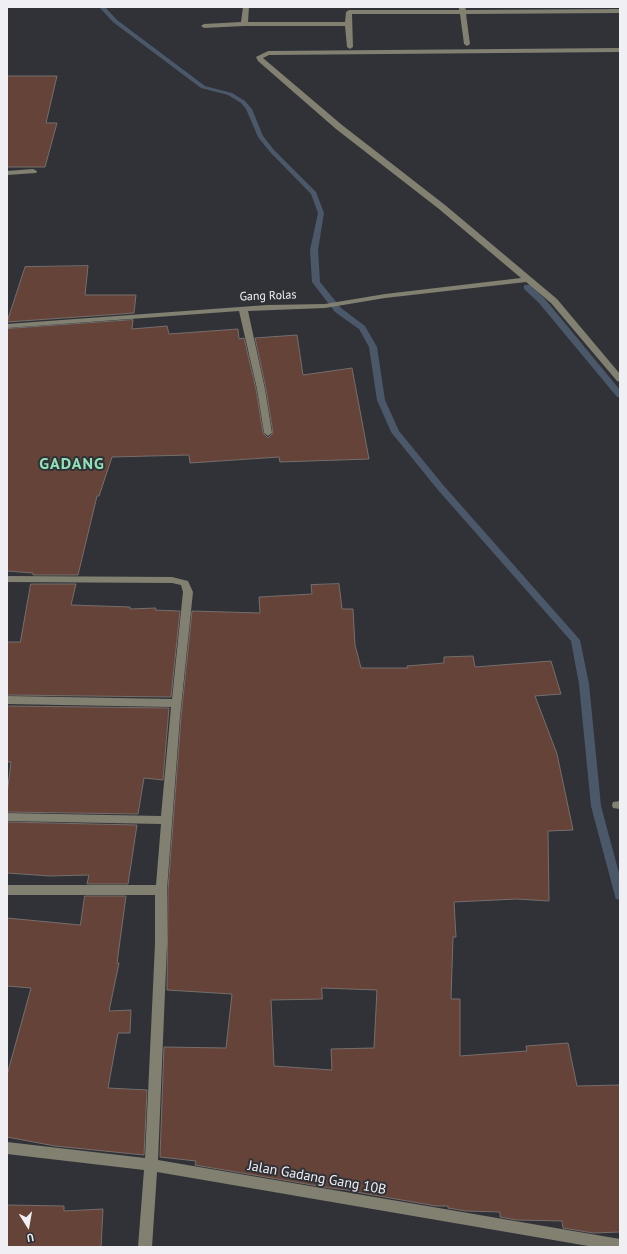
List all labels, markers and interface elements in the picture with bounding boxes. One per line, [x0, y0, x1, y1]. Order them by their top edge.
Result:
street label: Gang Rolas [239, 288, 297, 304]
district label: GADANG [39, 454, 105, 474]
street label: Jalan Gadang Gang 10B [247, 1158, 387, 1198]
north arrow [8, 1206, 48, 1246]
text: U [26, 1230, 35, 1245]

